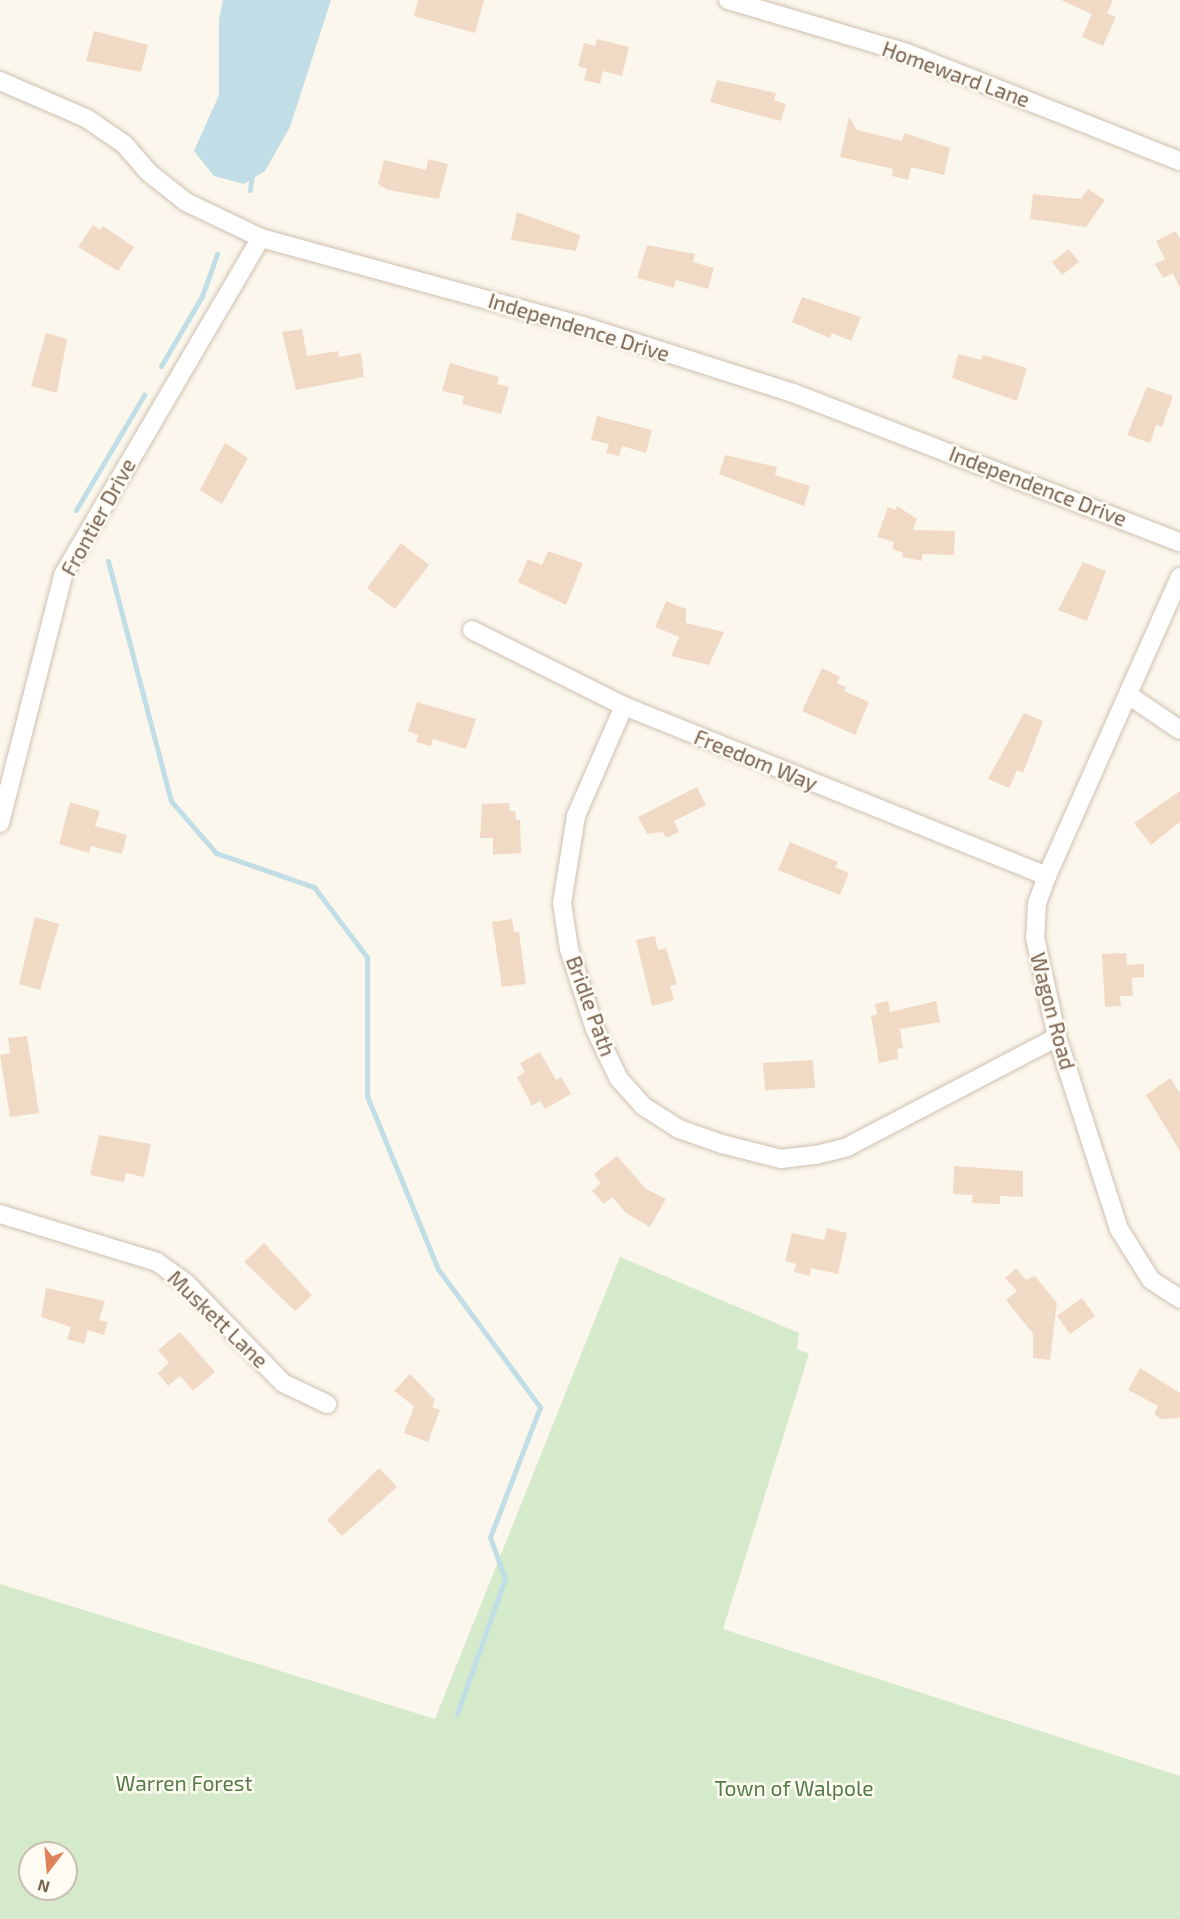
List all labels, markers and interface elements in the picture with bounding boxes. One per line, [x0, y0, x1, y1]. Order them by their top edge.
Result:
street label: Homeward Lane [879, 36, 1033, 112]
street label: Independence Drive [485, 287, 673, 367]
street label: Independence Drive [946, 441, 1130, 531]
street label: Frontier Drive [55, 454, 141, 580]
street label: Freedom Way [691, 724, 821, 796]
street label: Wagon Road [1025, 950, 1081, 1072]
street label: Bridle Path [561, 952, 621, 1060]
street label: Muskett Lane [163, 1265, 273, 1373]
park label: Warren Forest [116, 1770, 252, 1796]
park label: Town of Walpole [714, 1775, 874, 1801]
north arrow [18, 1841, 78, 1901]
text: N [35, 1876, 52, 1898]

